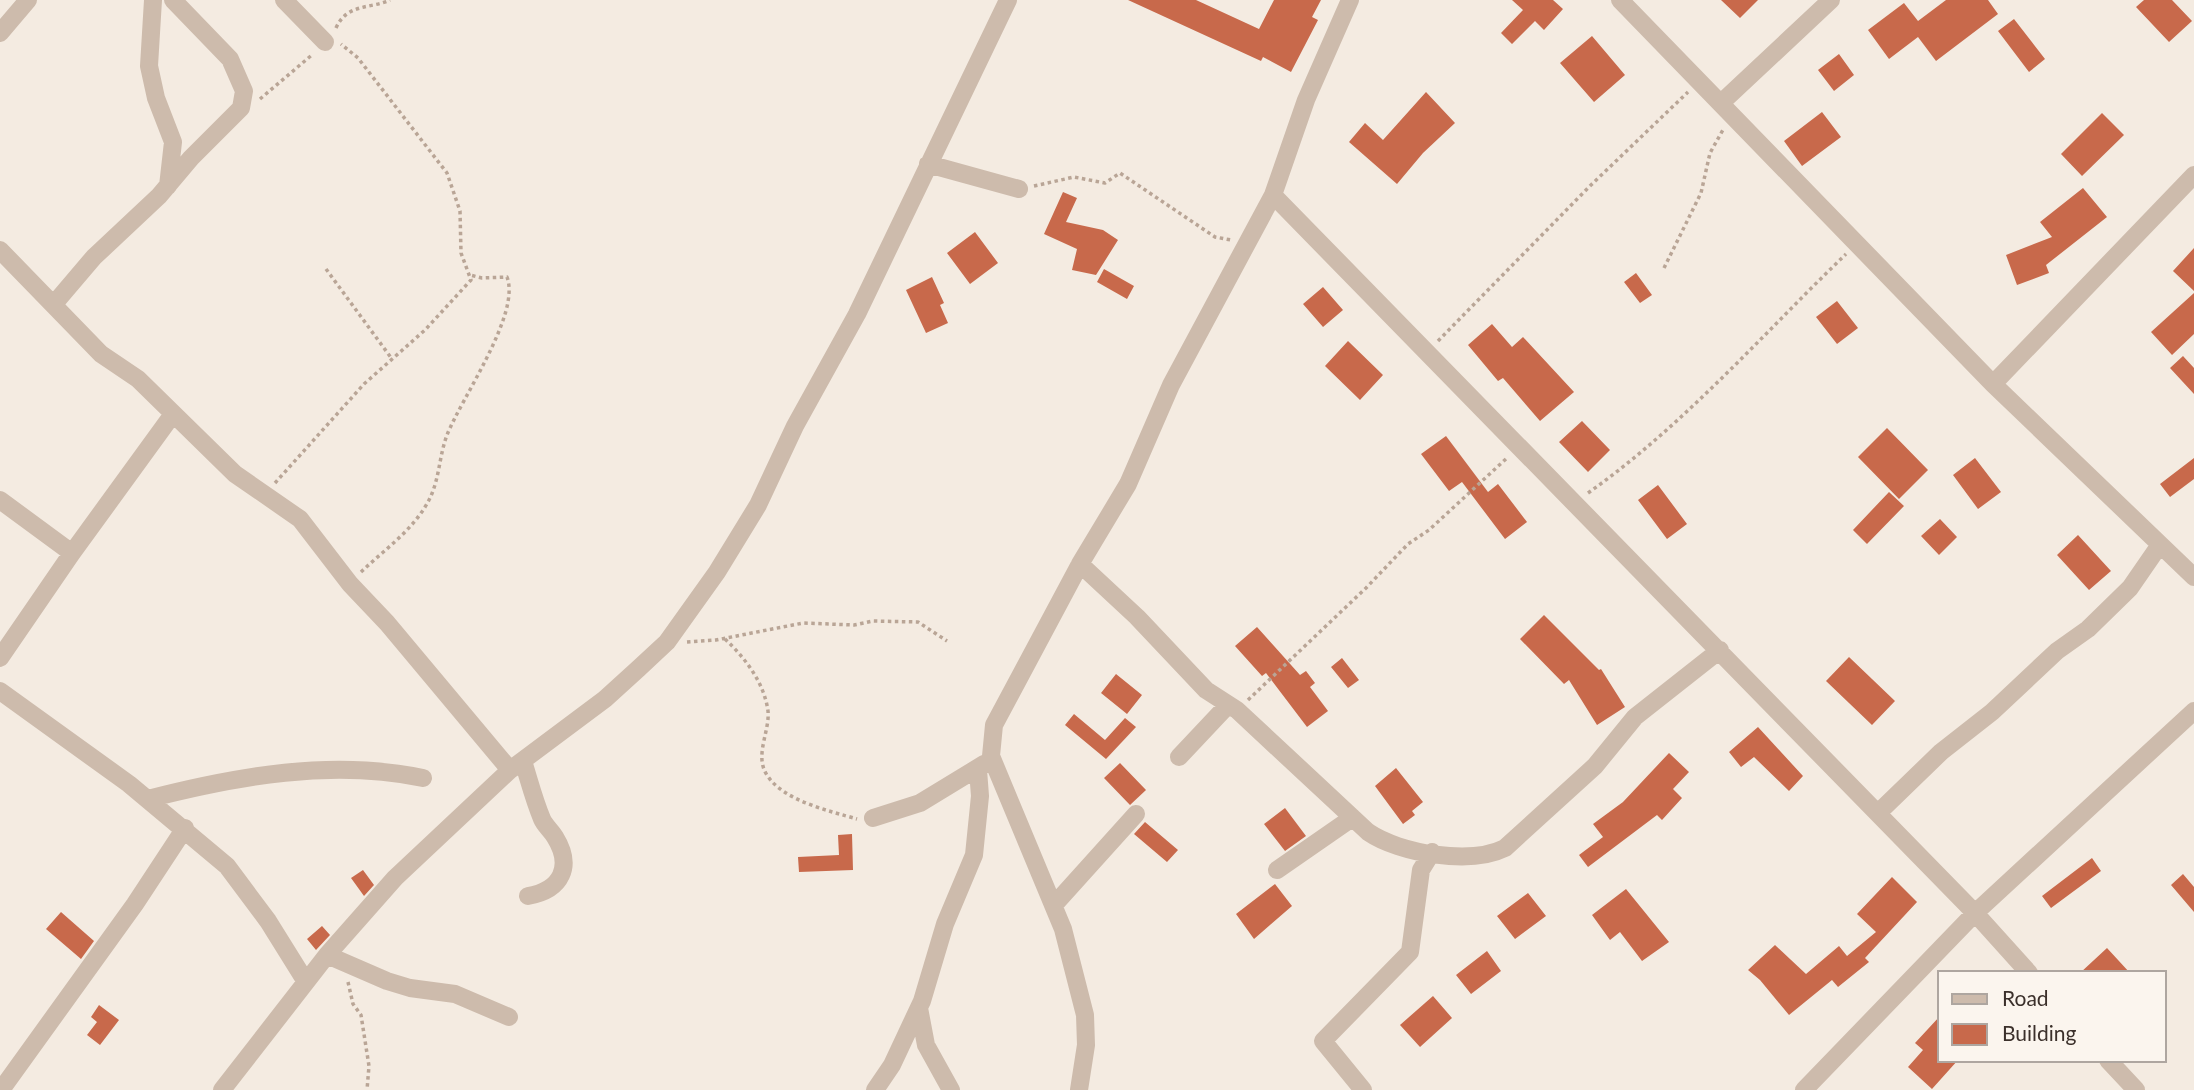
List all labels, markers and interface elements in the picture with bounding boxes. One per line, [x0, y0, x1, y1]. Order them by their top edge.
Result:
legend [1938, 971, 2166, 1062]
text: Road [2002, 985, 2049, 1010]
text: Building [2002, 1020, 2077, 1045]

